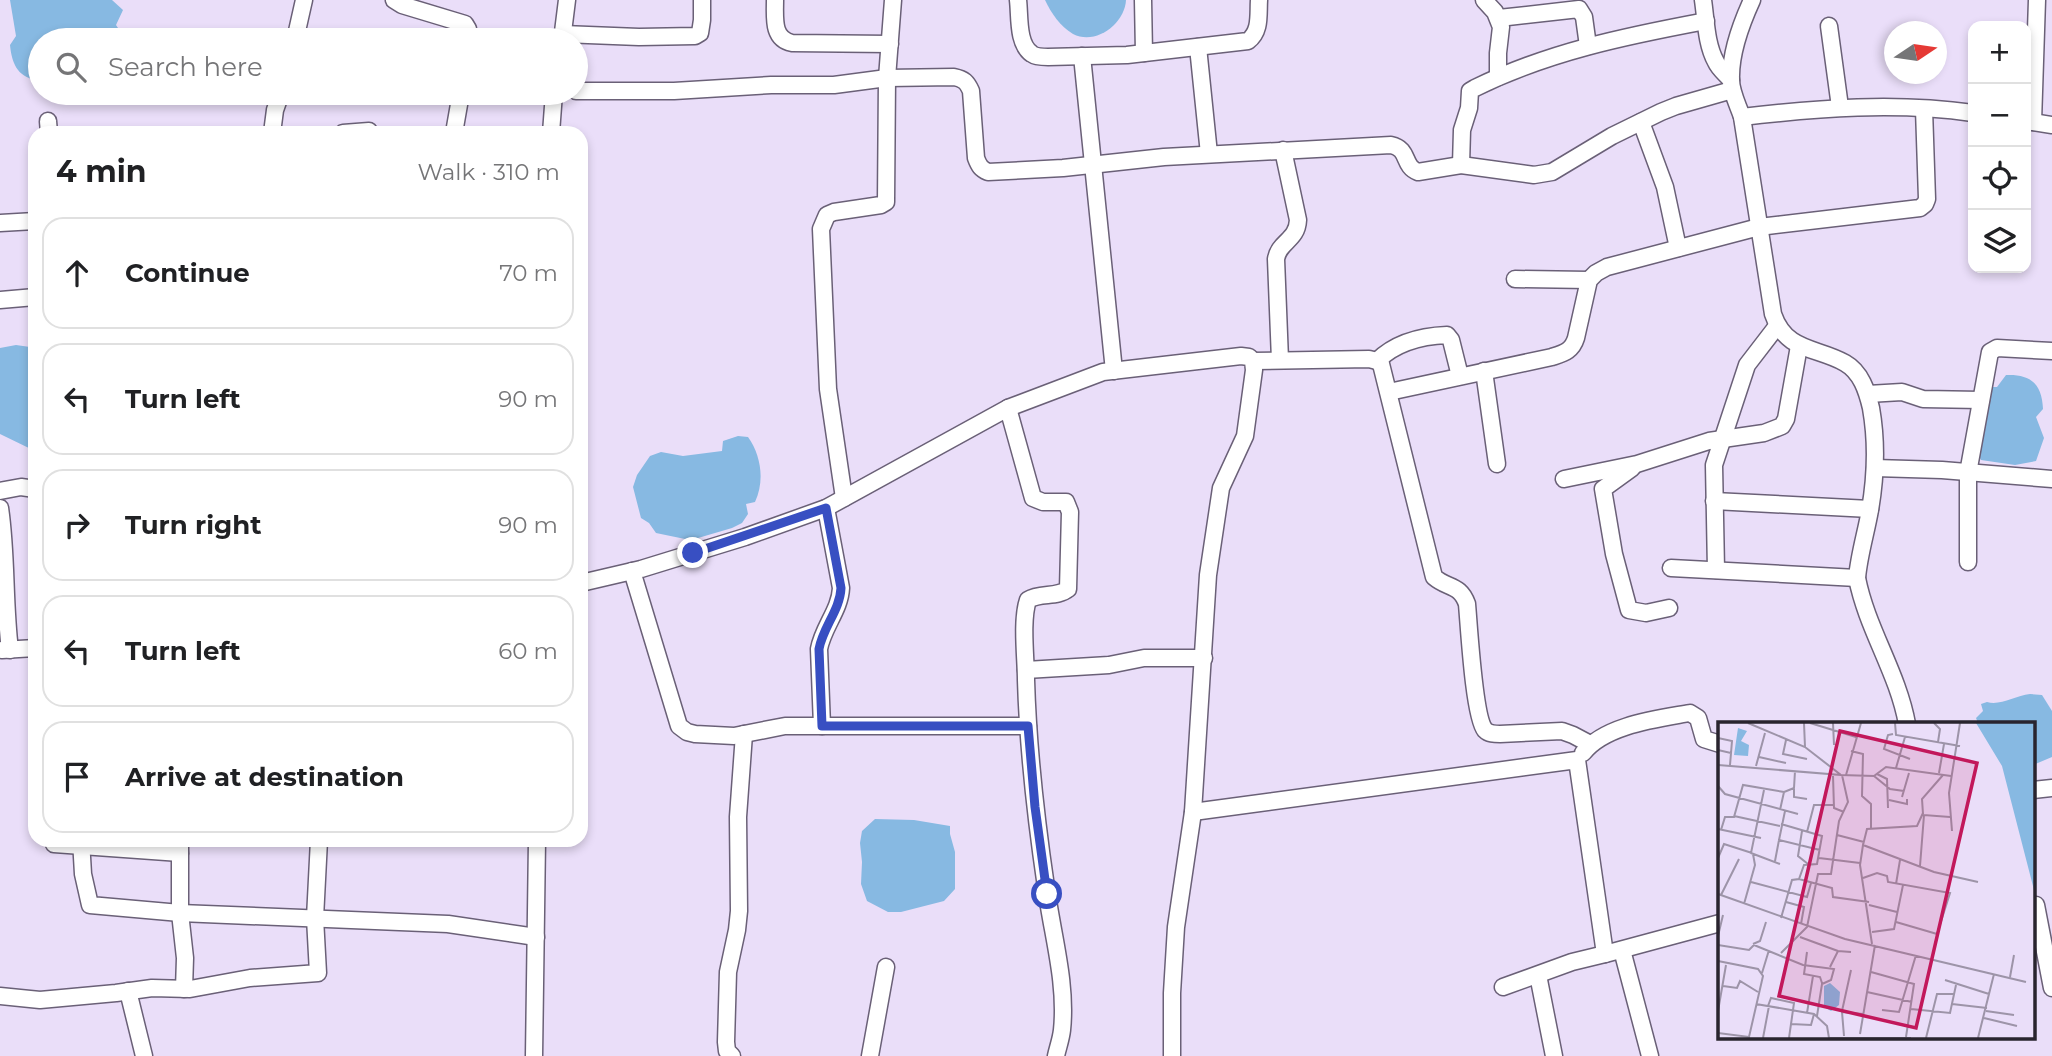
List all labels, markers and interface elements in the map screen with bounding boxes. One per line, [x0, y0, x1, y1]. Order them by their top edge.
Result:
north arrow [1884, 21, 1947, 84]
map controls [1968, 21, 2031, 273]
button: + [1968, 21, 2031, 84]
search box [28, 28, 588, 105]
icon: search [52, 48, 90, 86]
text: Search here [108, 51, 263, 83]
button: − [1968, 84, 2031, 147]
button: locate [1968, 147, 2031, 210]
text: 4 min [56, 153, 146, 190]
text: Walk · 310 m [417, 158, 560, 186]
button: layers [1968, 210, 2031, 273]
icon: ahead [58, 254, 96, 292]
text: Continue [125, 257, 250, 289]
text: 70 m [499, 259, 558, 287]
icon: left [58, 380, 96, 418]
text: Turn left [125, 383, 241, 415]
text: 90 m [498, 385, 558, 413]
icon: right [58, 506, 96, 544]
text: Turn right [125, 509, 261, 541]
text: 90 m [498, 511, 558, 539]
route end [677, 537, 708, 568]
icon: left [58, 632, 96, 670]
text: Turn left [125, 635, 241, 667]
text: 60 m [498, 637, 558, 665]
inset map [1718, 722, 2035, 1038]
icon: arrive [58, 758, 96, 796]
text: Arrive at destination [125, 761, 404, 793]
route start [1031, 878, 1062, 909]

